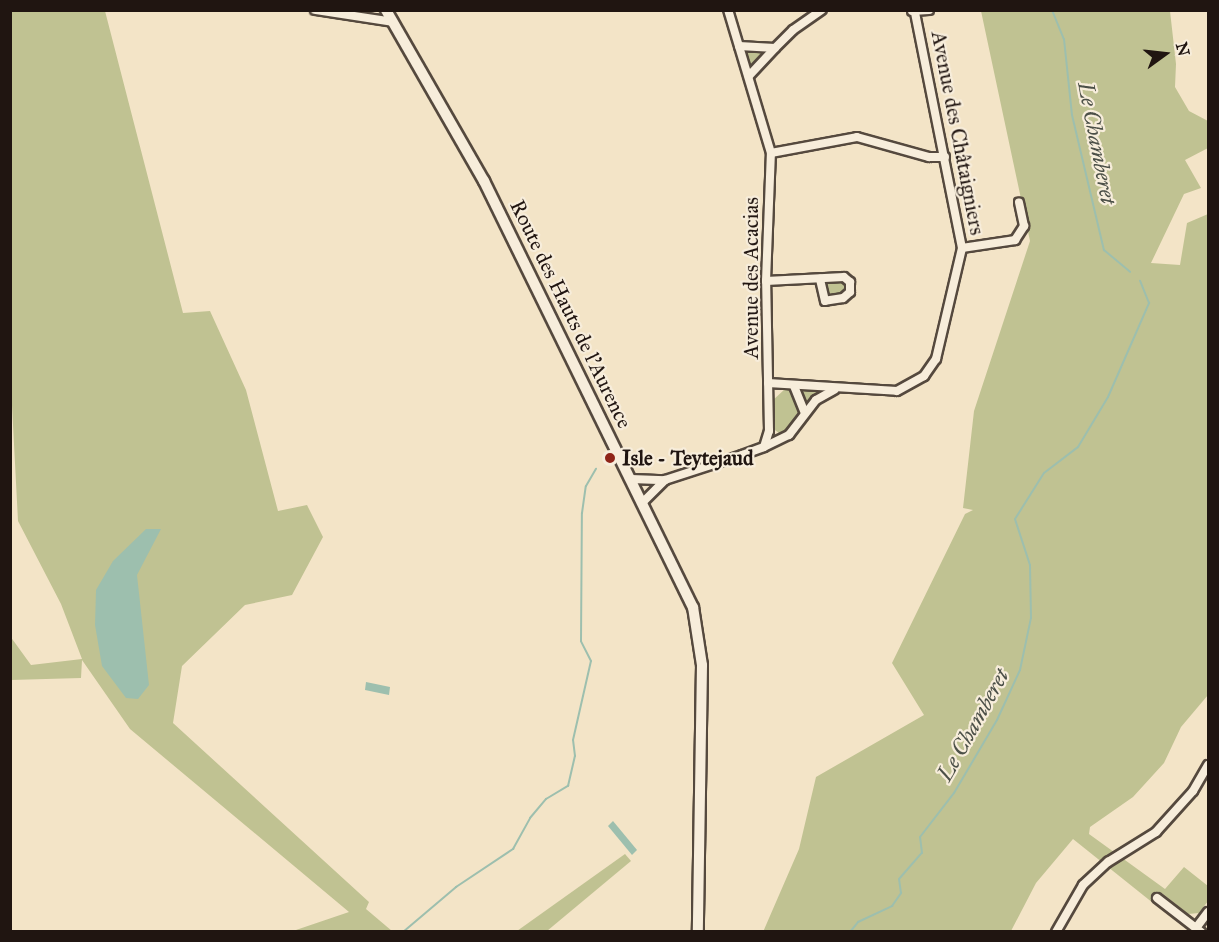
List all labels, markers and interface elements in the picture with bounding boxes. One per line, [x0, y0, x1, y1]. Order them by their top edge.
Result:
north arrow [1135, 24, 1195, 84]
street label: Avenue des Châtaigniers [926, 29, 990, 237]
text: N [1172, 40, 1194, 58]
water label: Le Chamberet [1072, 80, 1122, 206]
street label: Route des Hauts de l'Aurence [505, 196, 637, 432]
street label: Avenue des Acacias [738, 197, 764, 359]
place label: Isle - Teytejaud [622, 445, 754, 471]
marker: Isle - Teytejaud [603, 451, 617, 465]
water label: Le Chamberet [931, 664, 1015, 786]

